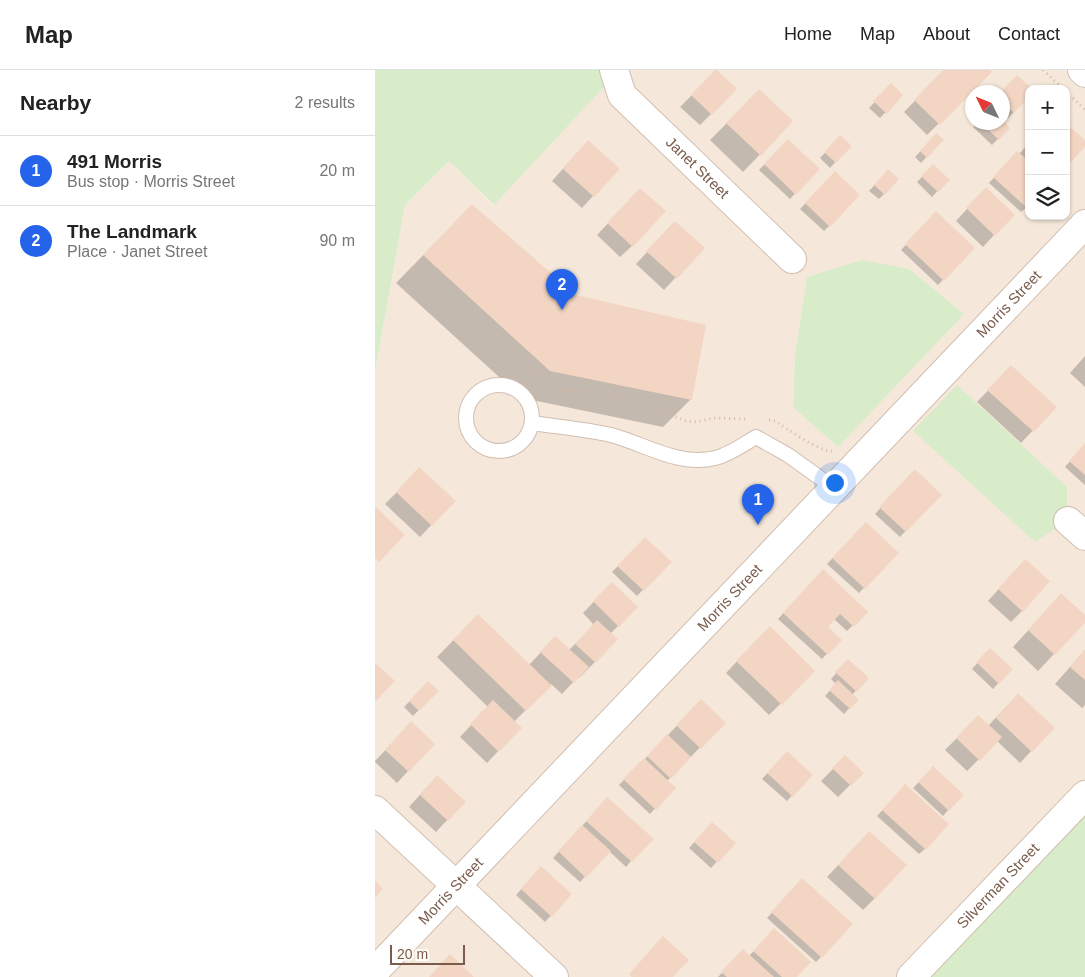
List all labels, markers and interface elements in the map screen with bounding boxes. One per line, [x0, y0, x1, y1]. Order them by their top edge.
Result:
text: Map [25, 21, 73, 48]
text: Home [784, 24, 832, 44]
text: Map [860, 24, 895, 44]
text: About [923, 24, 970, 44]
text: Contact [998, 24, 1060, 44]
north arrow [965, 85, 1010, 130]
map controls [1025, 85, 1070, 220]
button: + [1025, 85, 1070, 130]
text: Nearby [20, 91, 91, 114]
text: 2 results [295, 94, 355, 111]
button: − [1025, 130, 1070, 175]
street label: Janet Street [663, 133, 733, 202]
text: 491 Morris [67, 151, 162, 172]
text: 1 [32, 162, 40, 179]
text: 20 m [319, 162, 355, 179]
text: Bus stop · Morris Street [67, 173, 235, 190]
button: layers [1025, 175, 1070, 220]
text: The Landmark [67, 221, 197, 242]
text: 2 [32, 232, 40, 249]
text: 90 m [319, 232, 355, 249]
text: Place · Janet Street [67, 243, 208, 260]
street label: Morris Street [973, 266, 1045, 341]
pin: 2 [546, 269, 578, 310]
your location [822, 470, 848, 496]
pin: 1 [742, 484, 774, 525]
street label: Morris Street [694, 560, 766, 634]
street label: Silverman Street [953, 839, 1043, 932]
street label: Morris Street [415, 853, 487, 928]
scale bar [390, 942, 465, 965]
text: 20 m [397, 946, 428, 962]

